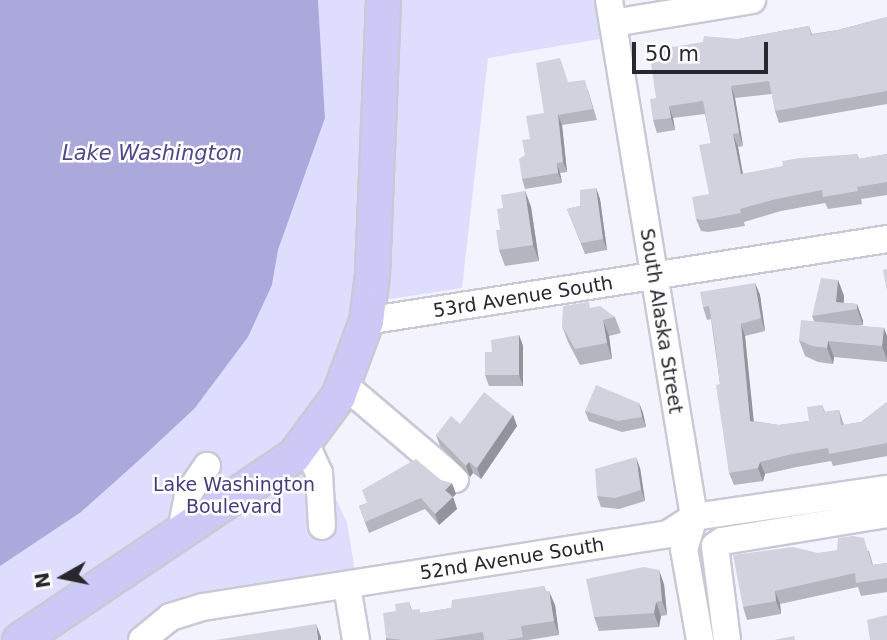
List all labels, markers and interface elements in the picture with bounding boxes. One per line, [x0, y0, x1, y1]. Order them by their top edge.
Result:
scale bar [635, 28, 772, 72]
text: 50 m [645, 42, 699, 66]
water label: Lake Washington [62, 140, 242, 166]
street label: South Alaska Street [635, 227, 687, 415]
street label: 53rd Avenue South [432, 272, 614, 322]
park label: Lake Washington Boulevard [153, 474, 315, 518]
street label: 52nd Avenue South [418, 533, 606, 585]
north arrow [28, 542, 98, 612]
text: N [30, 571, 54, 590]

